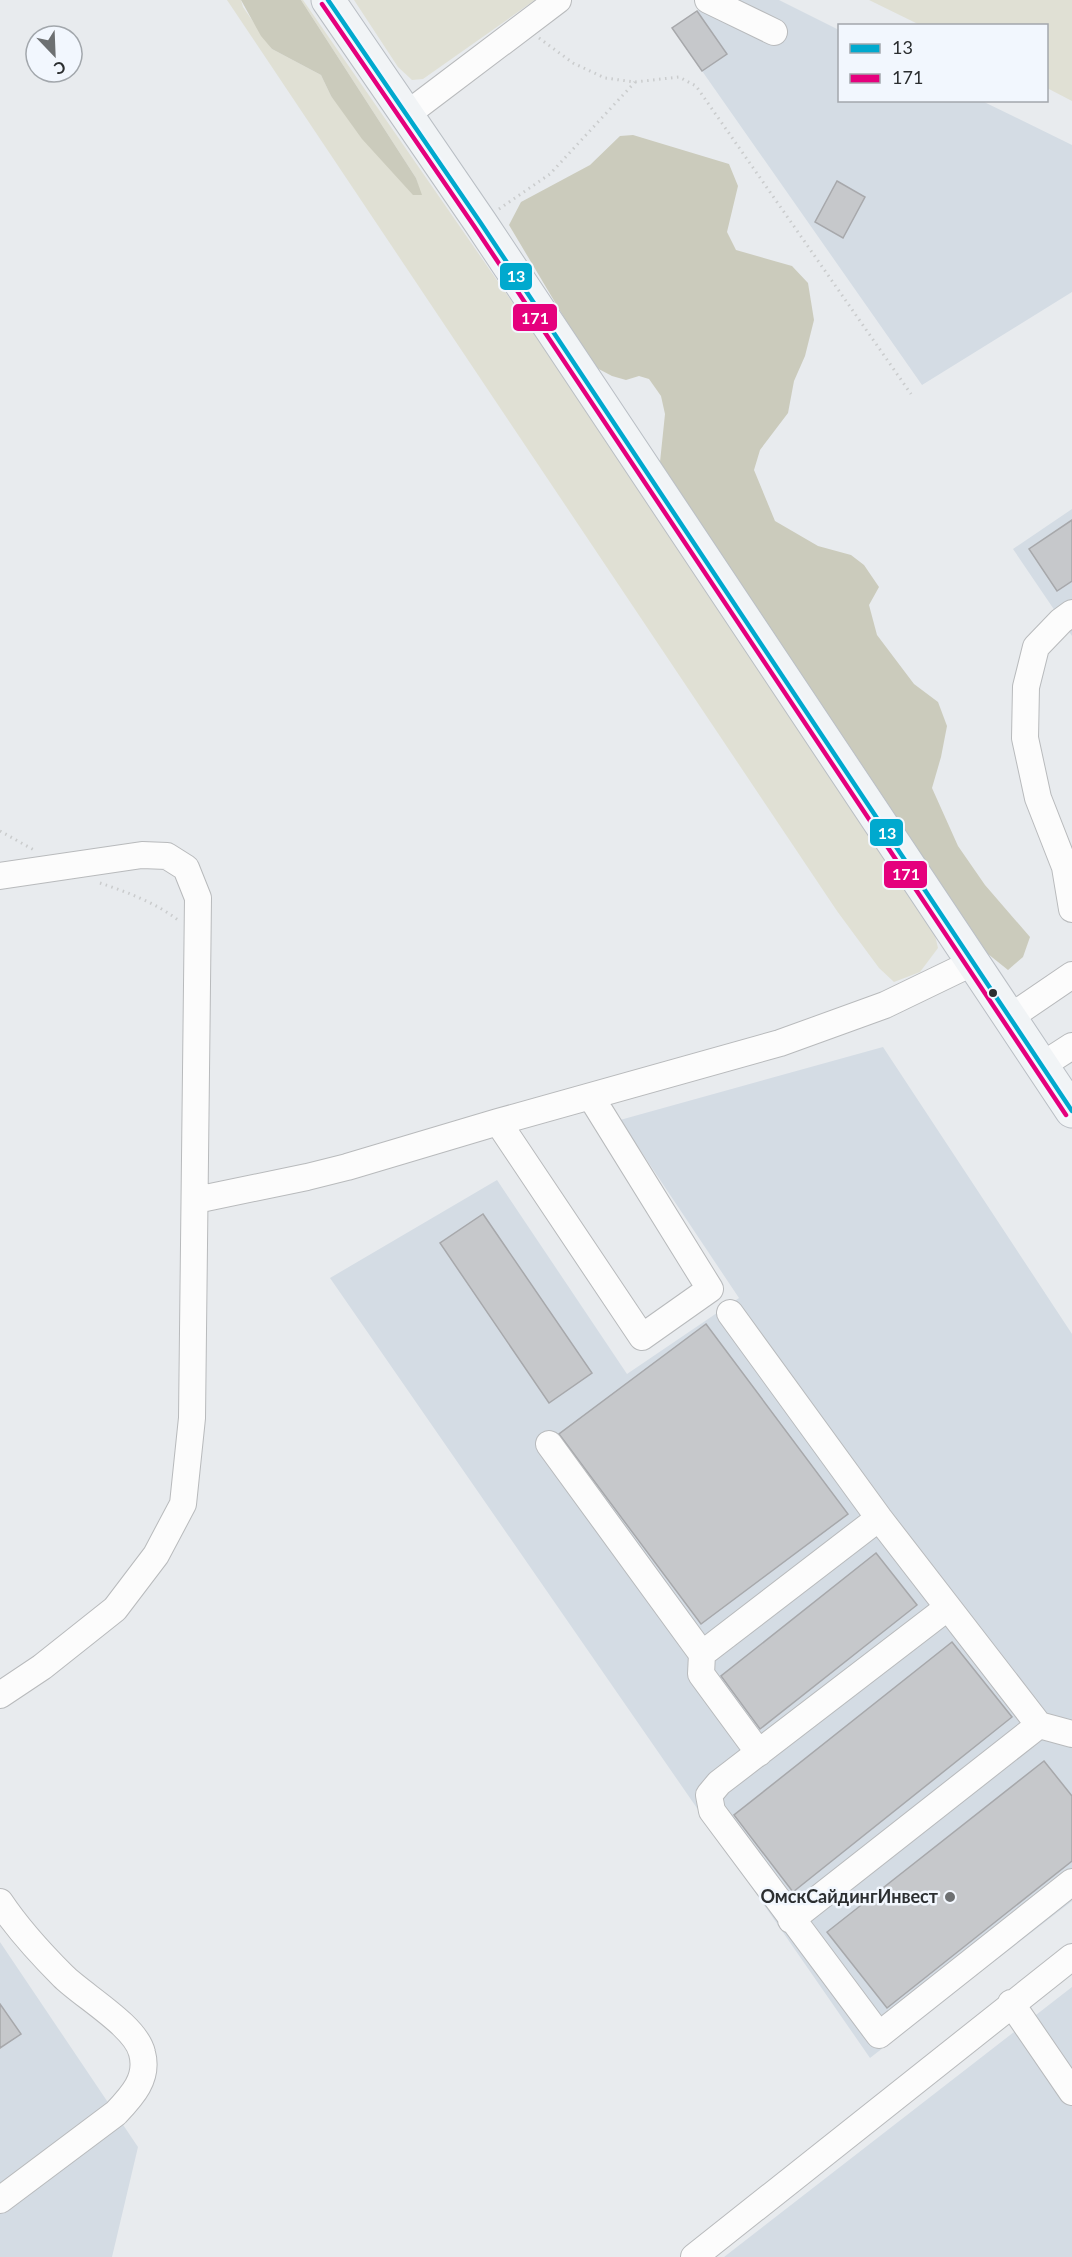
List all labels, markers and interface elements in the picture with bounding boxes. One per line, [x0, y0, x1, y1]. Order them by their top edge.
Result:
north arrow [24, 24, 84, 84]
legend [838, 24, 1048, 102]
text: 13 [892, 36, 913, 58]
text: С [51, 57, 69, 79]
text: 171 [892, 66, 923, 88]
line badge: 13 [499, 262, 533, 291]
text: 13 [507, 266, 525, 285]
line badge: 171 [512, 303, 558, 332]
text: 171 [521, 308, 549, 327]
line badge: 13 [869, 818, 904, 847]
text: 13 [878, 823, 896, 842]
line badge: 171 [883, 860, 928, 889]
text: 171 [892, 864, 920, 883]
unlabelled marker [987, 987, 999, 999]
place label: ОмскСайдингИнвест [760, 1885, 939, 1907]
marker: ОмскСайдингИнвест [943, 1890, 957, 1904]

